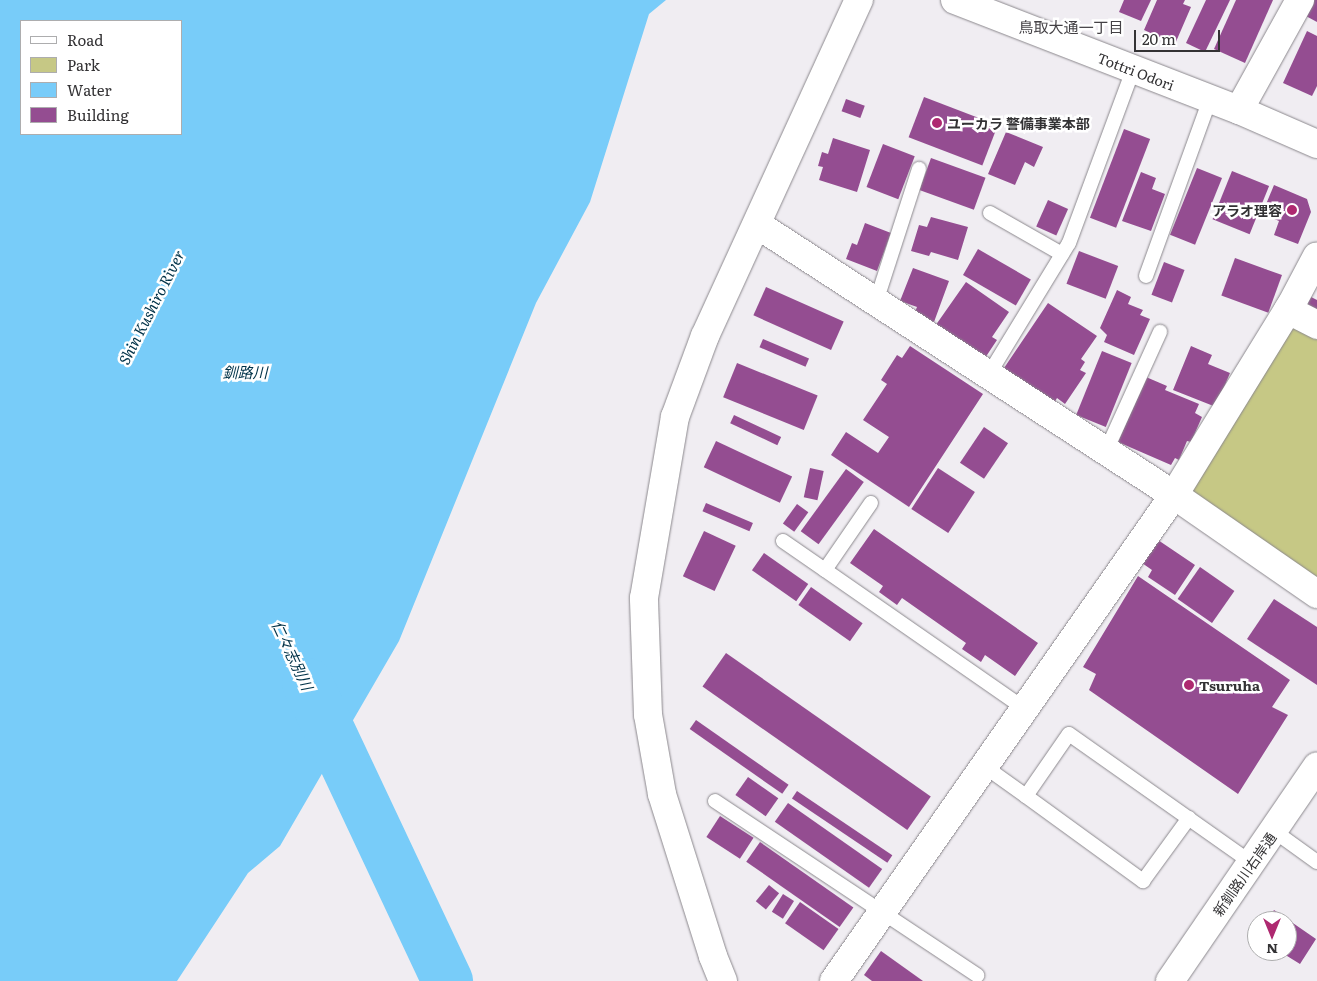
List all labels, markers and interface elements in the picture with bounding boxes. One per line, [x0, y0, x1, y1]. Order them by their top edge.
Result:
district label: 鳥取大通一丁目 [1019, 18, 1123, 36]
legend [20, 20, 182, 135]
scale bar [1137, 20, 1223, 52]
text: 20 m [1142, 27, 1176, 50]
text: Road [67, 28, 103, 51]
street label: Tottri Odori [1095, 49, 1177, 93]
text: Park [67, 53, 100, 76]
text: Water [67, 78, 112, 101]
text: Building [67, 103, 129, 126]
place label: ユーカラ 警備事業本部 [947, 115, 1090, 131]
marker: ユーカラ 警備事業本部 [931, 117, 943, 129]
place label: アラオ理容 [1212, 202, 1282, 218]
marker: アラオ理容 [1286, 204, 1298, 216]
water label: Shin Kushiro River [114, 247, 188, 367]
water label: 釧路川 [223, 363, 267, 381]
water label: 仁々志別川 [269, 617, 317, 693]
place label: Tsuruha [1199, 677, 1260, 693]
marker: Tsuruha [1183, 679, 1195, 691]
street label: 新釧路川右岸通 [1209, 829, 1279, 919]
north arrow [1247, 911, 1297, 961]
text: N [1266, 940, 1278, 960]

